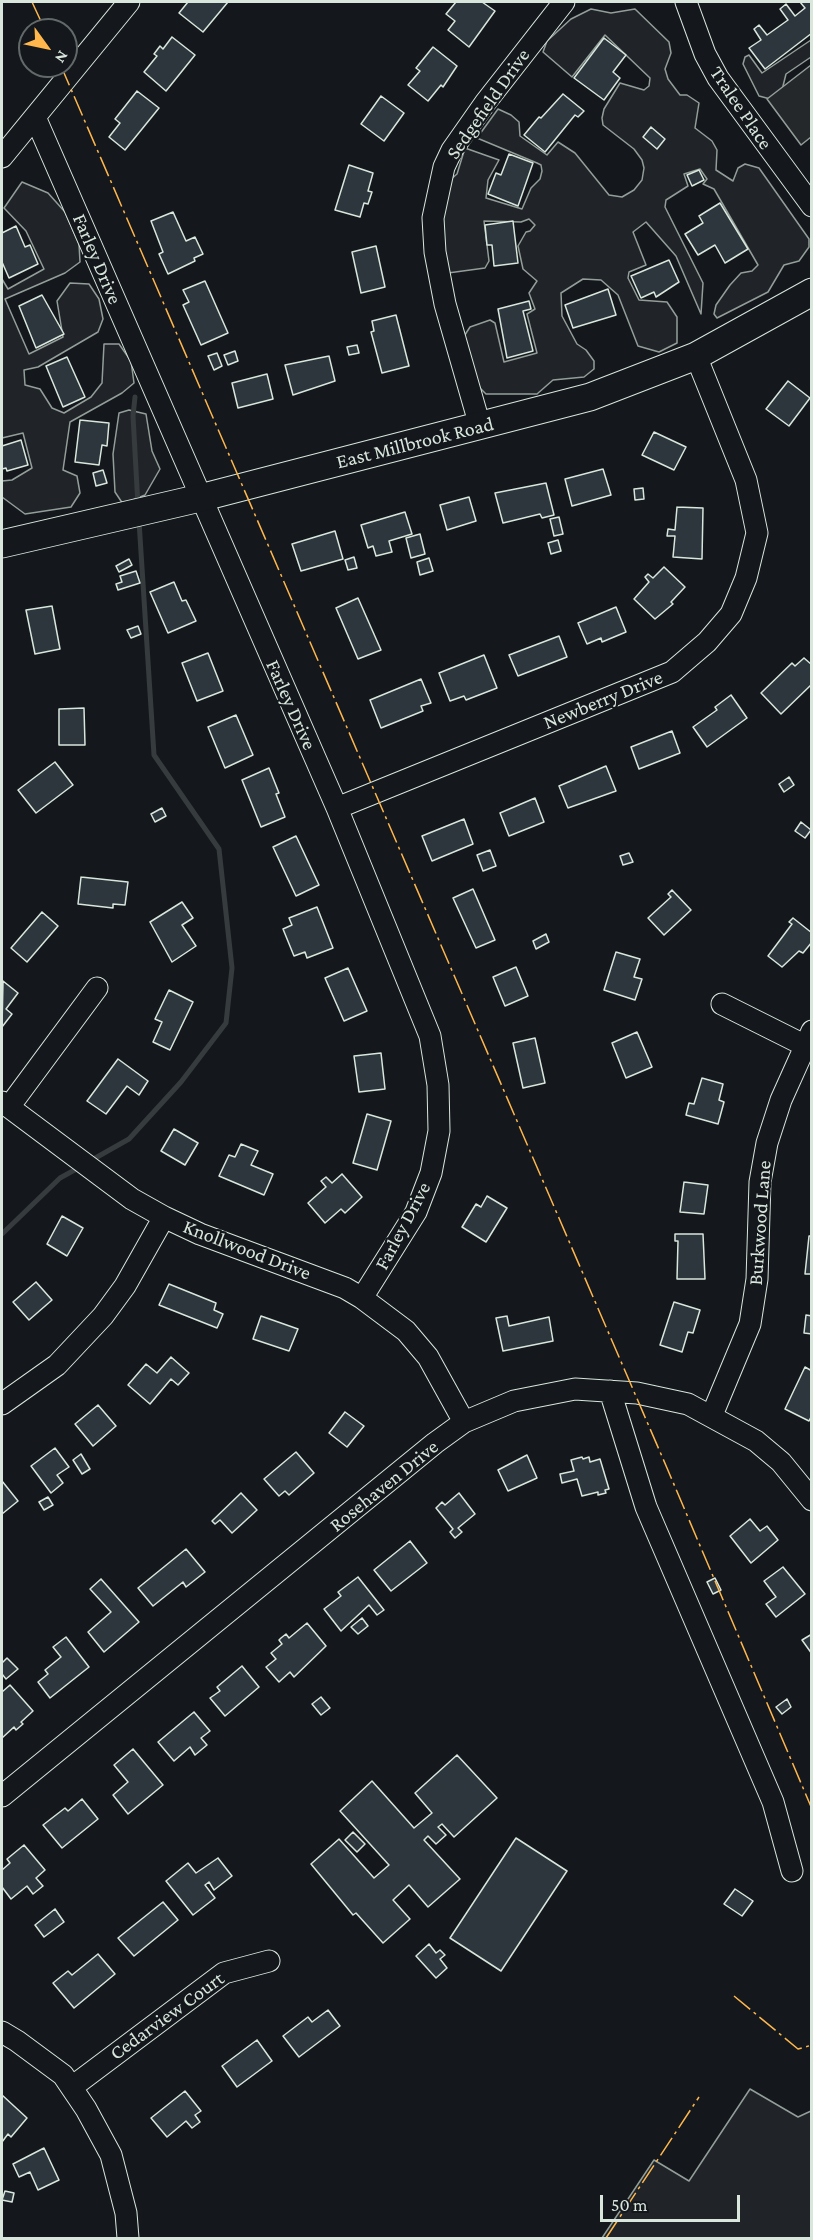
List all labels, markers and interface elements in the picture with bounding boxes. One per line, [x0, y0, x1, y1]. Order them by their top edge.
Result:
north arrow [18, 18, 78, 78]
street label: Sedgefield Drive [441, 44, 535, 164]
text: N [52, 48, 72, 66]
street label: Tralee Place [704, 62, 778, 154]
street label: Farley Drive [67, 210, 127, 308]
street label: East Millbrook Road [334, 412, 496, 474]
street label: Farley Drive [260, 656, 322, 754]
street label: Newberry Drive [540, 665, 666, 735]
street label: Burkwood Lane [744, 1160, 776, 1286]
street label: Farley Drive [370, 1178, 436, 1274]
street label: Knollwood Drive [180, 1215, 314, 1285]
street label: Rosehaven Drive [325, 1435, 443, 1537]
street label: Cedarview Court [105, 1967, 229, 2065]
scale bar [603, 2183, 742, 2221]
text: 50 m [611, 2195, 648, 2215]

